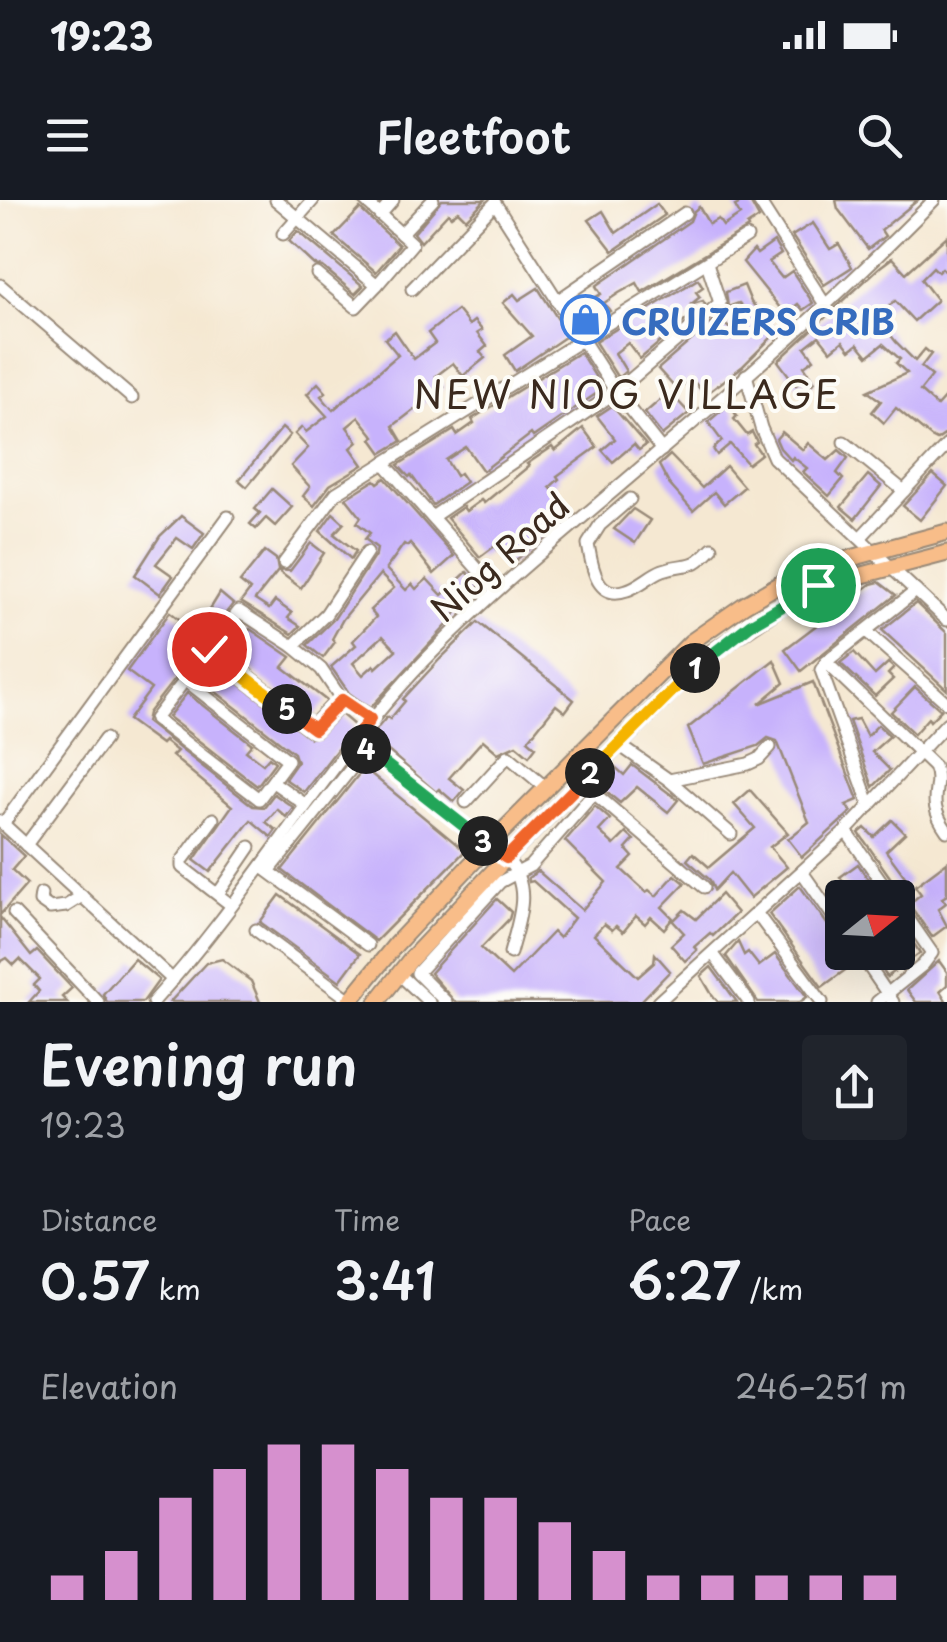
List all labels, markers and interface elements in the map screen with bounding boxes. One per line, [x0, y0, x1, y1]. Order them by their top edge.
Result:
text: 19:23 [50, 7, 153, 64]
text: Fleetfoot [376, 101, 571, 169]
icon: menu [40, 108, 95, 163]
icon: search [852, 108, 907, 163]
shop icon: CRUIZERS CRIB [560, 294, 612, 346]
place label: CRUIZERS CRIB [621, 294, 895, 347]
district label: NEW NIOG VILLAGE [413, 365, 841, 422]
street label: Niog Road [417, 479, 581, 633]
pin [776, 543, 861, 628]
icon: arrive [791, 558, 846, 613]
pin [167, 607, 252, 692]
icon: check [182, 622, 237, 677]
pin: 1 [670, 643, 720, 693]
text: 1 [688, 646, 702, 689]
pin: 5 [262, 684, 312, 734]
text: 5 [278, 687, 296, 730]
pin: 4 [341, 724, 391, 774]
text: 4 [356, 727, 376, 770]
pin: 2 [565, 748, 615, 798]
text: 2 [580, 751, 600, 794]
pin: 3 [458, 816, 508, 866]
text: 3 [474, 819, 492, 862]
north arrow [825, 880, 915, 970]
map controls [825, 880, 915, 970]
text: Evening run [40, 1022, 358, 1105]
button: share [802, 1035, 907, 1140]
text: 19:23 [40, 1101, 126, 1149]
text: Distance [40, 1198, 158, 1241]
text: Time [334, 1198, 400, 1241]
text: Pace [628, 1198, 691, 1241]
text: 0.57 [40, 1241, 149, 1317]
text: 3:41 [334, 1241, 436, 1317]
text: 6:27 [628, 1241, 741, 1317]
text: km [149, 1267, 201, 1310]
text: /km [741, 1267, 803, 1310]
text: Elevation [40, 1362, 178, 1410]
text: 246–251 m [735, 1362, 907, 1410]

